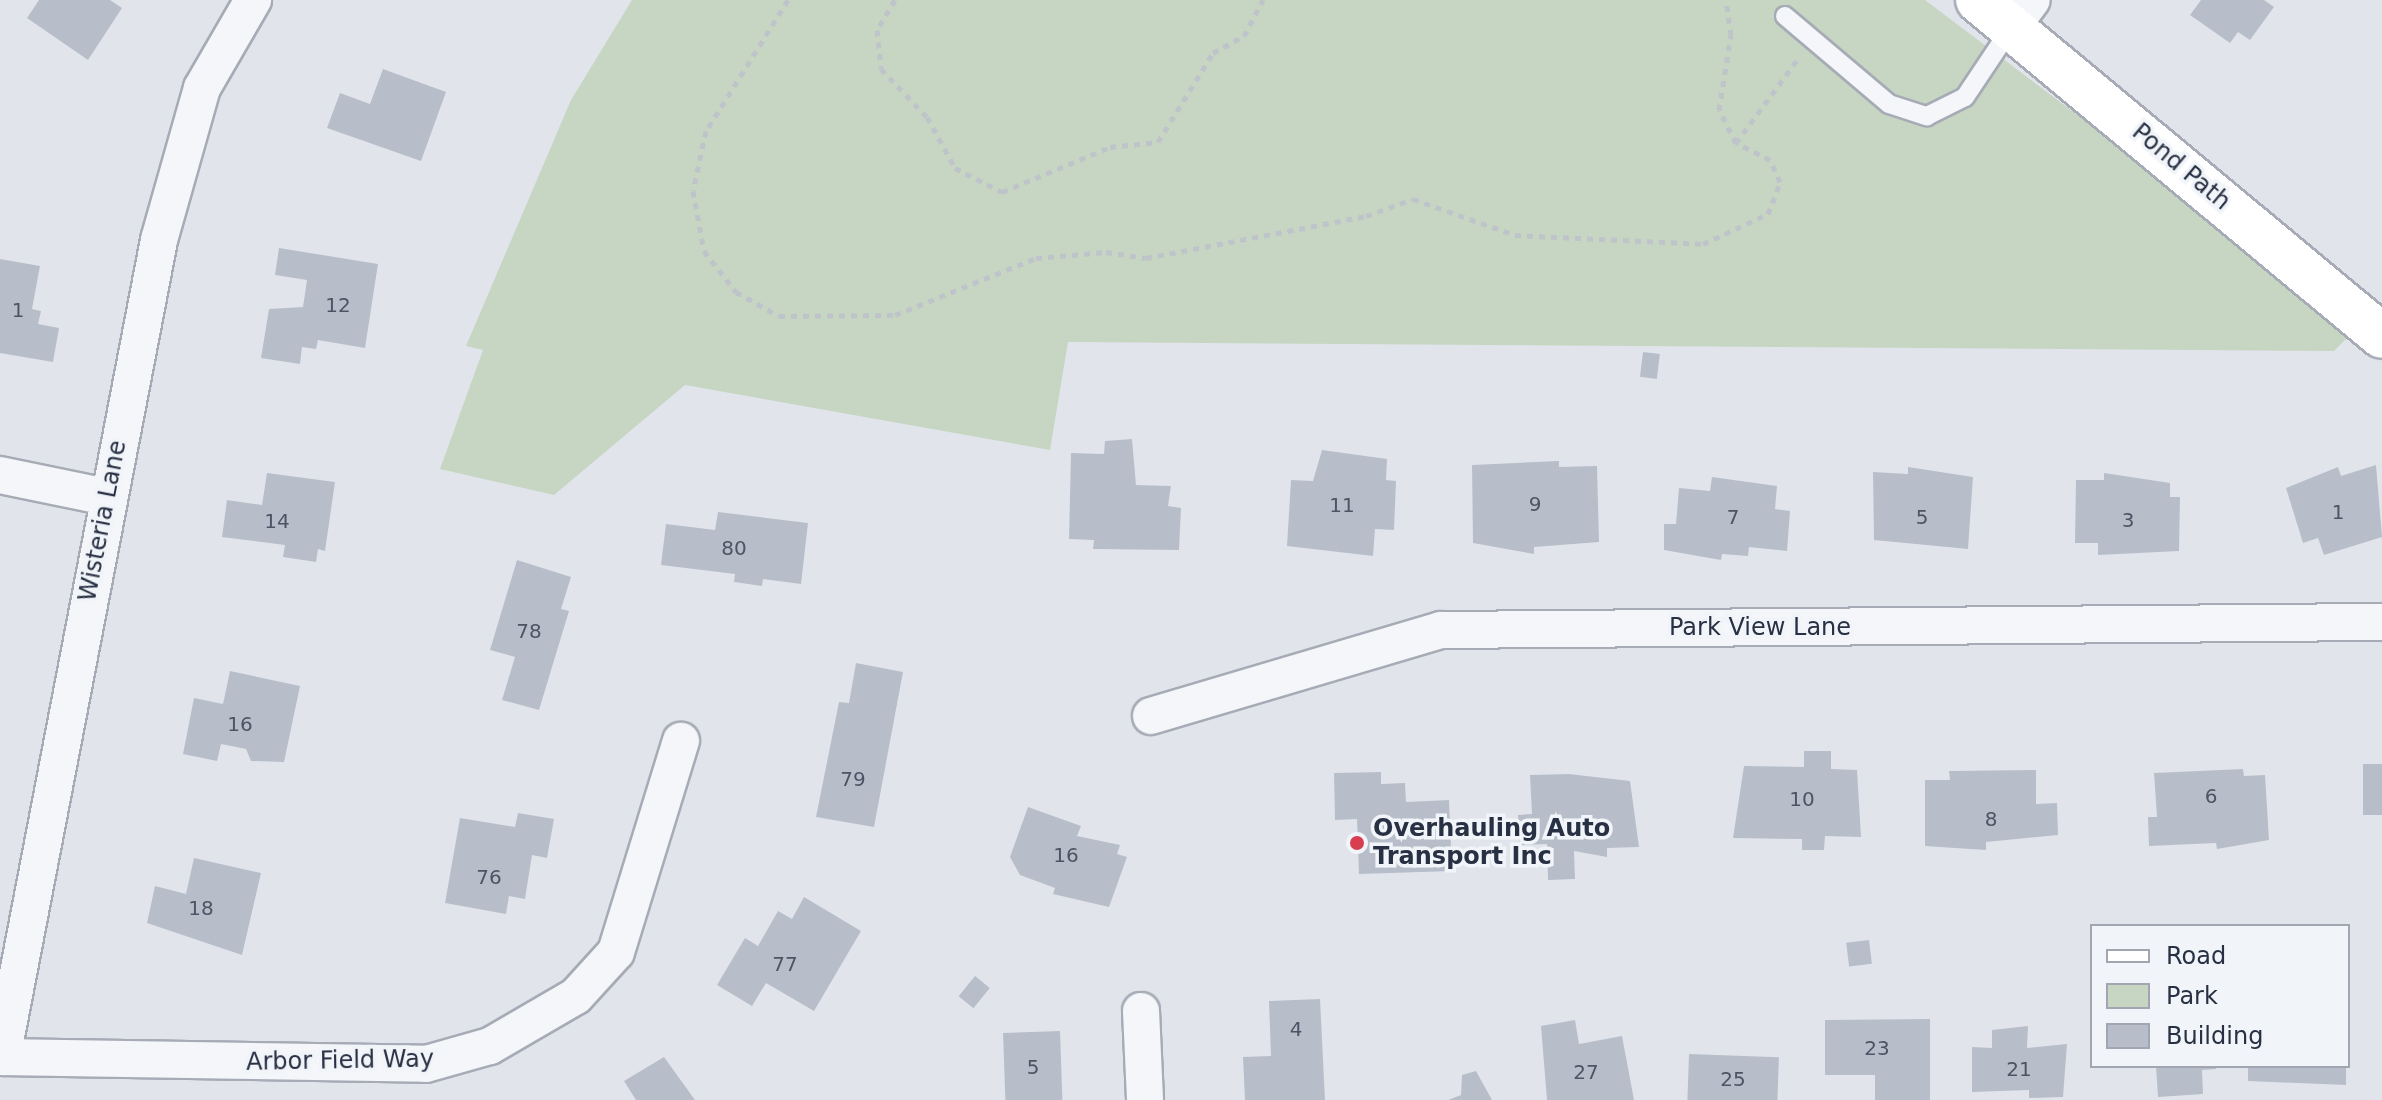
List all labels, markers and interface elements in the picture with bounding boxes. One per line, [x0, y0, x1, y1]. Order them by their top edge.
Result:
street label: Pond Path [2126, 118, 2236, 216]
house number: 12 [325, 293, 351, 317]
house number: 1 [12, 298, 24, 322]
street label: Wisteria Lane [73, 438, 133, 604]
house number: 9 [1529, 492, 1541, 516]
house number: 11 [1329, 493, 1355, 517]
house number: 1 [2332, 500, 2344, 524]
house number: 7 [1727, 505, 1739, 529]
house number: 5 [1916, 505, 1928, 529]
house number: 3 [2122, 508, 2134, 532]
house number: 14 [264, 509, 290, 533]
house number: 80 [721, 536, 747, 560]
street label: Park View Lane [1669, 614, 1851, 642]
house number: 78 [516, 619, 542, 643]
house number: 16 [227, 712, 253, 736]
house number: 79 [840, 767, 866, 791]
house number: 6 [2205, 784, 2217, 808]
house number: 10 [1789, 787, 1815, 811]
house number: 8 [1985, 807, 1997, 831]
place label: Overhauling Auto Transport Inc [1373, 815, 1610, 871]
marker: Overhauling Auto Transport Inc [1348, 834, 1366, 852]
house number: 16 [1053, 843, 1079, 867]
house number: 76 [476, 865, 502, 889]
house number: 18 [188, 896, 214, 920]
legend [2090, 924, 2350, 1068]
text: Road [2166, 942, 2226, 970]
house number: 77 [772, 952, 798, 976]
text: Park [2166, 982, 2218, 1010]
house number: 4 [1290, 1017, 1302, 1041]
text: Building [2166, 1022, 2263, 1050]
house number: 23 [1864, 1036, 1890, 1060]
street label: Arbor Field Way [246, 1045, 434, 1077]
house number: 5 [1027, 1055, 1039, 1079]
house number: 21 [2006, 1057, 2032, 1081]
house number: 27 [1573, 1060, 1599, 1084]
house number: 25 [1720, 1067, 1746, 1091]

